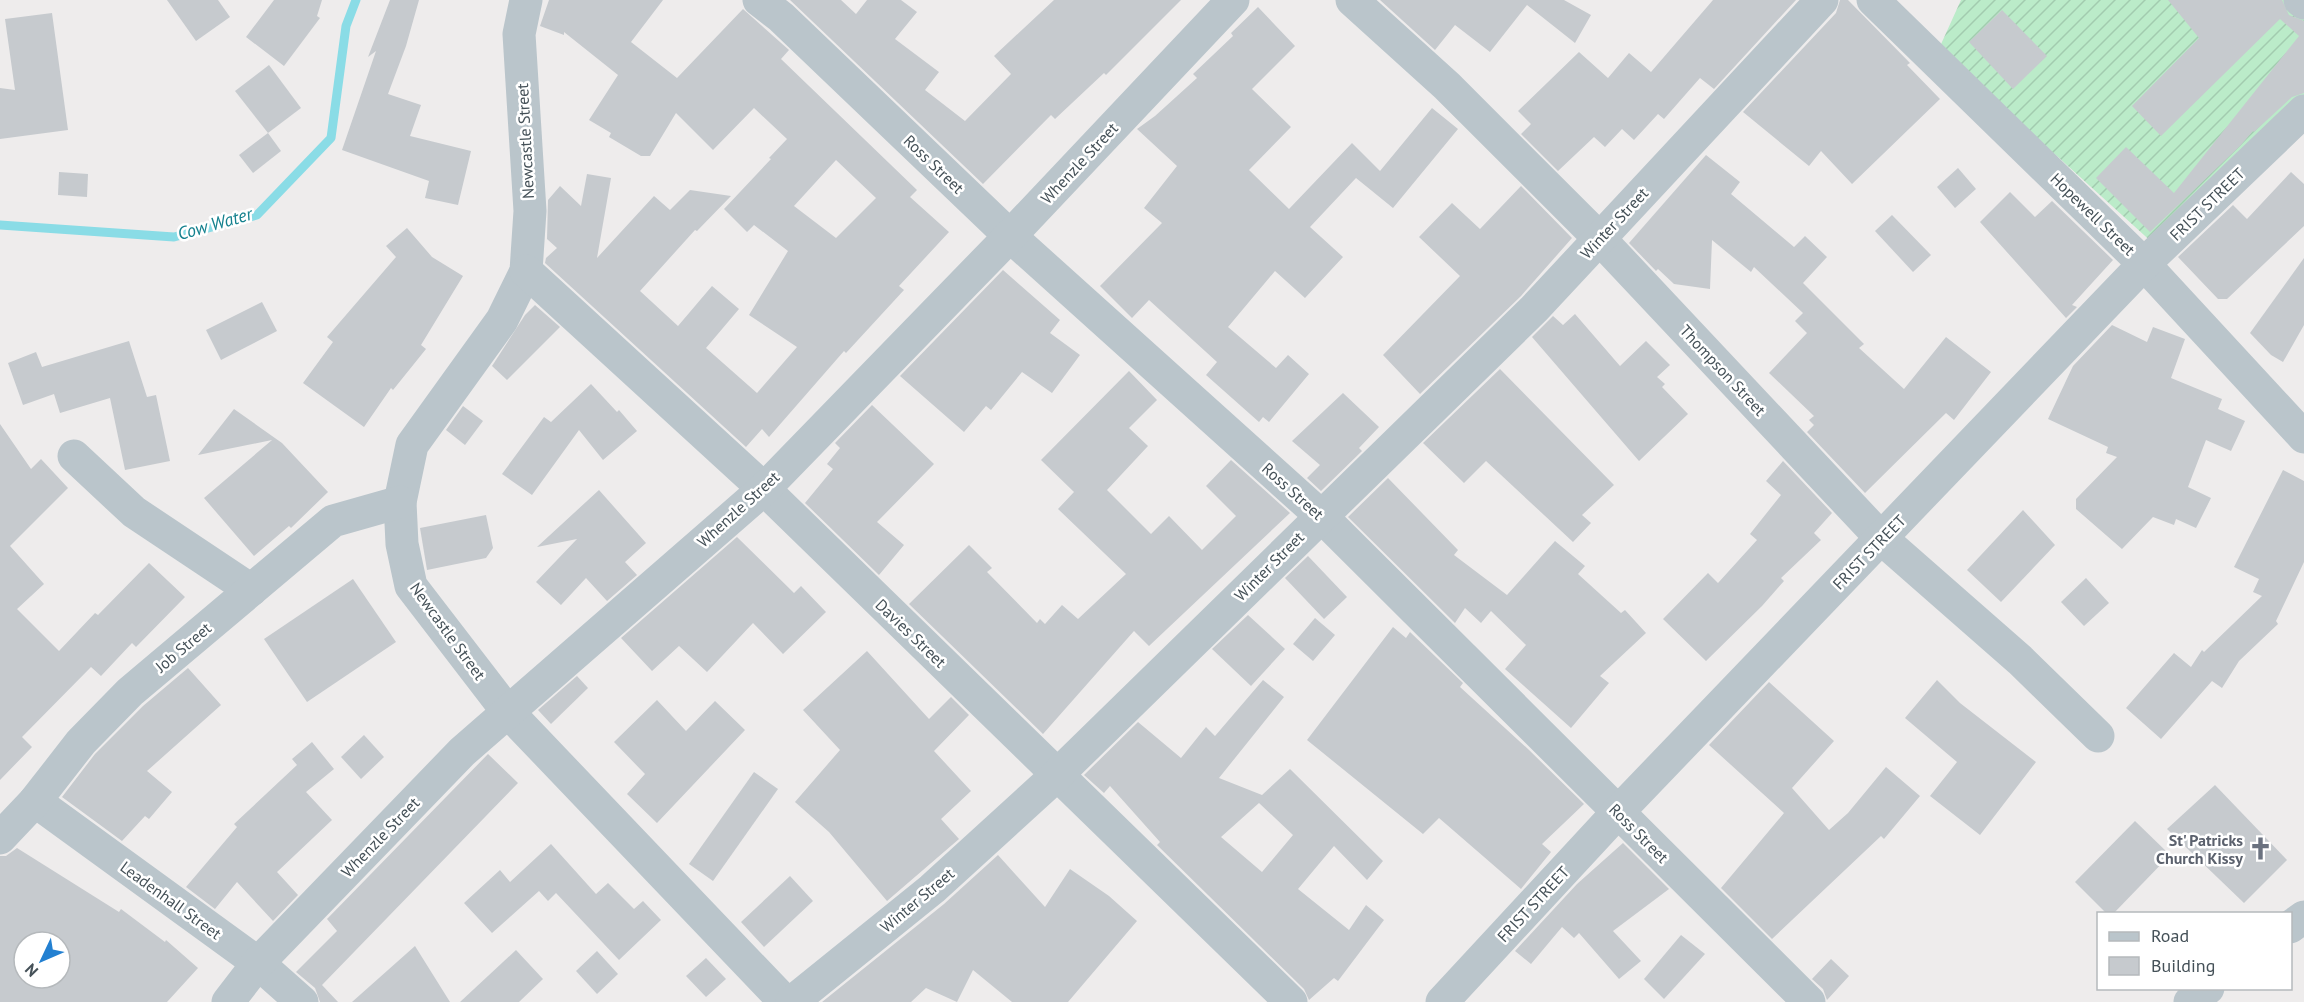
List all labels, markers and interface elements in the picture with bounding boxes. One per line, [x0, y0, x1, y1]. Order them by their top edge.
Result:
street label: Newcastle Street [512, 82, 538, 199]
street label: Whenzle Street [1036, 118, 1122, 208]
street label: Ross Street [900, 130, 969, 198]
street label: FRIST STREET [2165, 163, 2249, 245]
street label: Hopewell Street [2046, 169, 2140, 260]
street label: Winter Street [1576, 183, 1652, 263]
water label: Cow Water [175, 202, 256, 245]
street label: Thompson Street [1676, 320, 1771, 420]
street label: Ross Street [1258, 458, 1328, 524]
street label: Whenzle Street [693, 466, 784, 551]
street label: FRIST STREET [1828, 510, 1910, 594]
street label: Winter Street [1230, 527, 1308, 605]
street label: Newcastle Street [406, 578, 490, 684]
street label: Davies Street [872, 594, 951, 672]
street label: Job Street [150, 617, 216, 677]
street label: Whenzle Street [337, 792, 424, 881]
street label: Ross Street [1605, 799, 1673, 867]
place label: St' Patricks Church Kissy [2156, 830, 2243, 868]
church icon: St' Patricks Church Kissy [2248, 836, 2274, 862]
street label: Leadenhall Street [117, 857, 226, 944]
street label: FRIST STREET [1493, 862, 1573, 946]
street label: Winter Street [876, 863, 958, 937]
legend [2097, 912, 2292, 990]
text: Road [2151, 924, 2189, 947]
north arrow [12, 930, 72, 990]
text: Building [2151, 954, 2215, 977]
text: N [20, 960, 42, 981]

